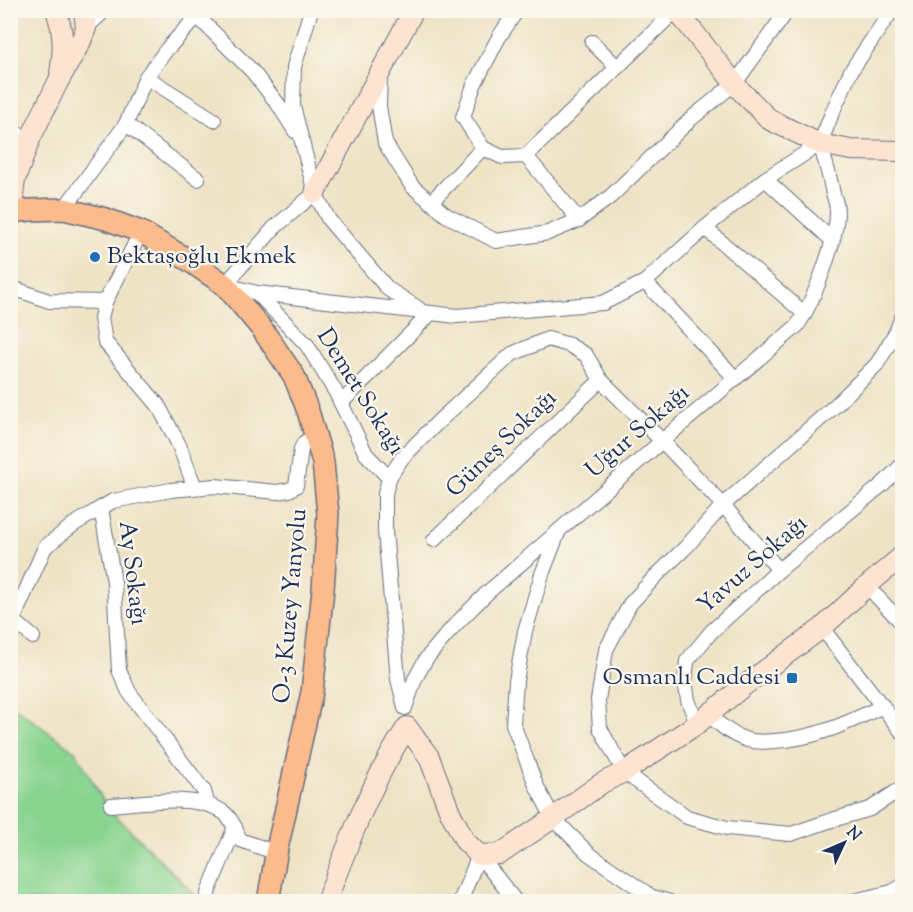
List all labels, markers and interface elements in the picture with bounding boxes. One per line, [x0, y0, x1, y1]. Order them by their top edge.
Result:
place label: Bektaşoğlu Ekmek [107, 240, 297, 274]
marker: Bektaşoğlu Ekmek [88, 250, 102, 264]
street label: Demet Sokağı [307, 322, 413, 462]
street label: Uğur Sokağı [578, 377, 698, 487]
street label: Güneş Sokağı [439, 382, 565, 506]
street label: O-3 Kuzey Yanyolu [266, 507, 316, 705]
street label: Yavuz Sokağı [690, 507, 816, 623]
street label: Ay Sokağı [109, 519, 155, 627]
place label: Osmanlı Caddesi [603, 661, 780, 695]
marker: Osmanlı Caddesi [785, 671, 799, 685]
north arrow [814, 813, 874, 873]
text: N [840, 822, 866, 847]

